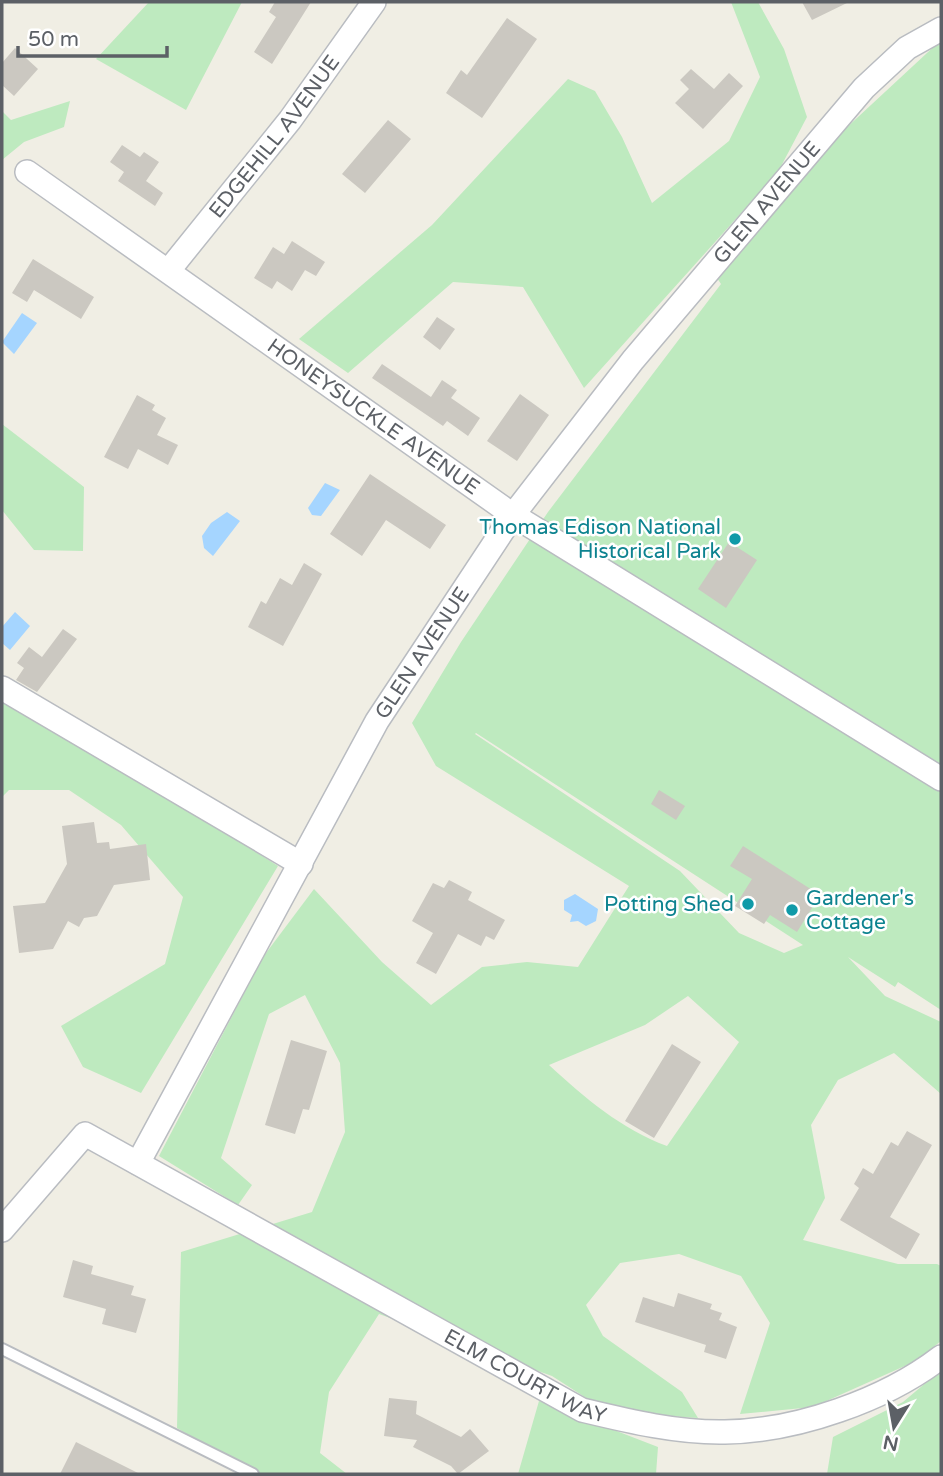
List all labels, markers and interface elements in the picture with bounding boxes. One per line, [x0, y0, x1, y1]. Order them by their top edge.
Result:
scale bar [18, 14, 166, 58]
text: 50 m [28, 27, 79, 52]
street label: EDGEHILL AVENUE [204, 50, 345, 223]
street label: GLEN AVENUE [708, 136, 826, 269]
street label: HONEYSUCKLE AVENUE [262, 333, 484, 500]
place label: Thomas Edison National Historical Park [479, 515, 721, 564]
marker: Thomas Edison National Historical Park [727, 531, 743, 547]
street label: GLEN AVENUE [369, 582, 474, 724]
place label: Gardener's Cottage [806, 886, 914, 935]
place label: Potting Shed [604, 892, 734, 917]
marker: Potting Shed [740, 896, 756, 912]
marker: Gardener's Cottage [784, 902, 800, 918]
street label: ELM COURT WAY [440, 1323, 609, 1428]
north arrow [859, 1392, 929, 1462]
text: N [881, 1430, 901, 1455]

